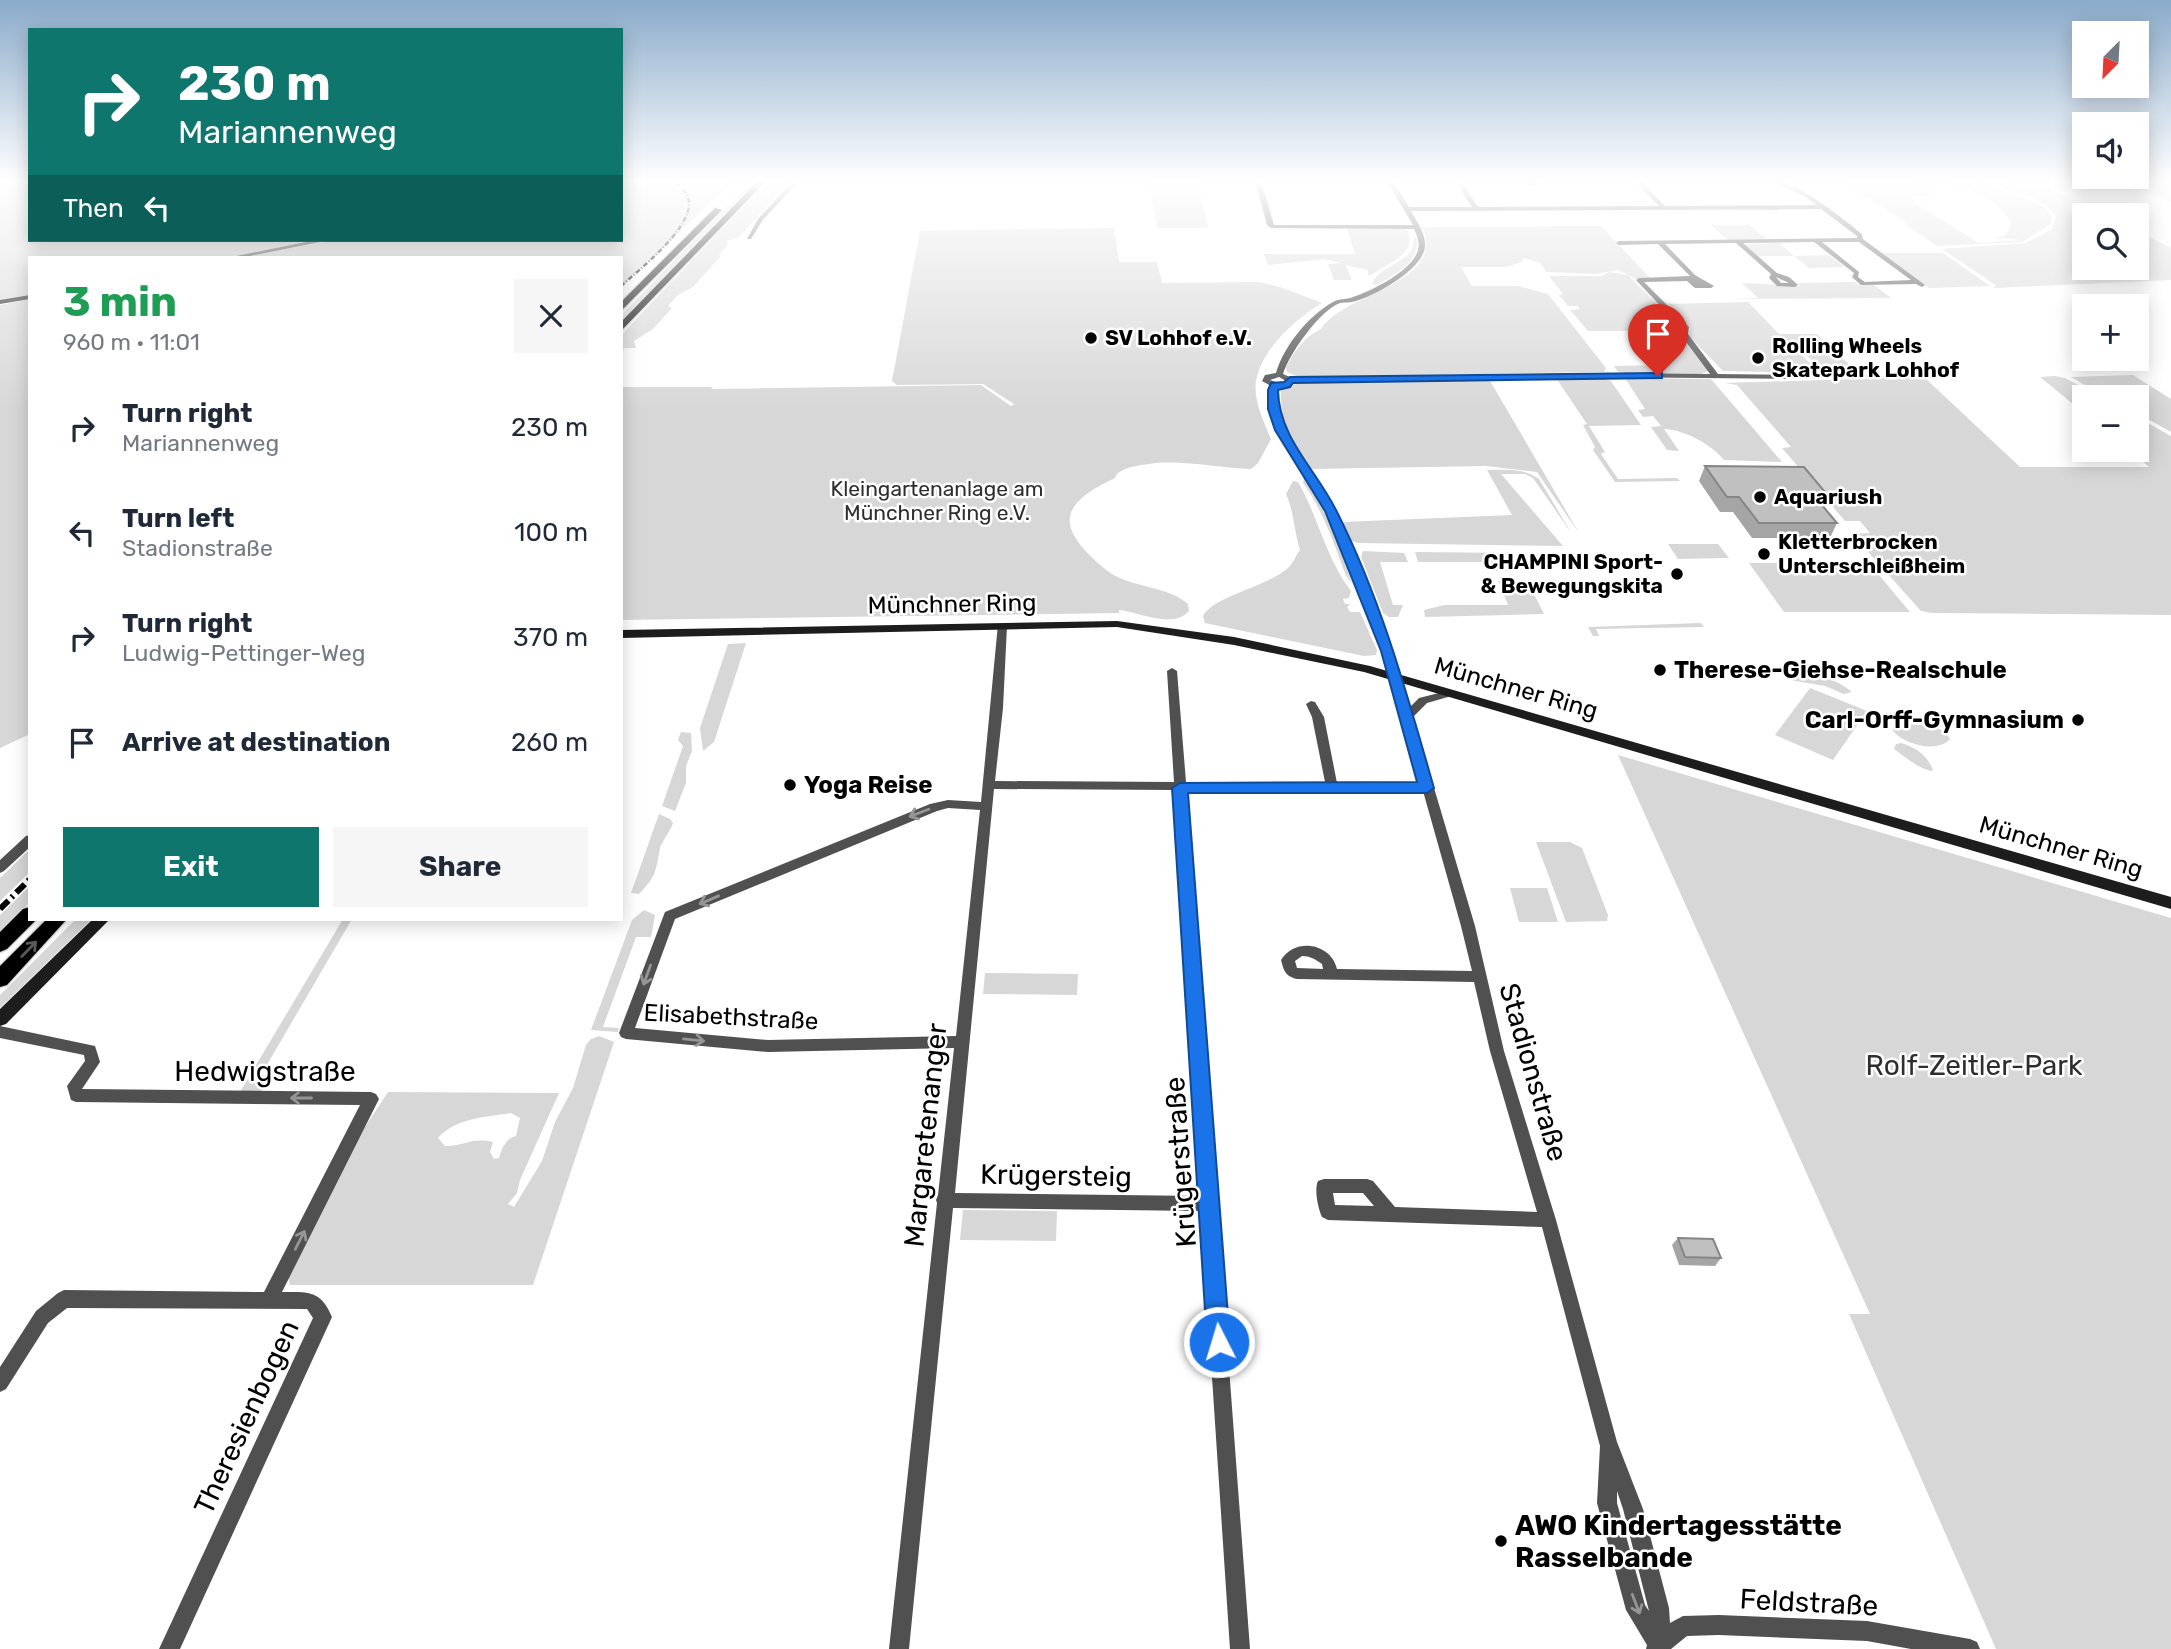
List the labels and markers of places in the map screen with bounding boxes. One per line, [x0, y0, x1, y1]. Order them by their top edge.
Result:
pin [1628, 304, 1688, 376]
place label: SV Lohhof e.V. [1105, 325, 1252, 350]
marker: SV Lohhof e.V. [1083, 330, 1099, 346]
place label: Rolling Wheels Skatepark Lohhof [1772, 333, 1960, 382]
marker: Rolling Wheels Skatepark Lohhof [1750, 350, 1766, 366]
place label: Aquariush [1774, 484, 1882, 509]
marker: Aquariush [1752, 489, 1768, 505]
place label: Kletterbrocken Unterschleißheim [1778, 529, 1965, 578]
marker: Kletterbrocken Unterschleißheim [1756, 546, 1772, 562]
place label: CHAMPINI Sport- & Bewegungskita [1481, 549, 1663, 598]
marker: CHAMPINI Sport- & Bewegungskita [1669, 566, 1685, 582]
place label: Therese-Giehse-Realschule [1674, 656, 2007, 684]
marker: Therese-Giehse-Realschule [1652, 662, 1668, 678]
place label: Carl-Orff-Gymnasium [1805, 706, 2064, 734]
marker: Carl-Orff-Gymnasium [2070, 712, 2086, 728]
place label: Yoga Reise [804, 771, 932, 799]
marker: Yoga Reise [782, 777, 798, 793]
place label: AWO Kindertagesstätte Rasselbande [1515, 1509, 1842, 1574]
marker: AWO Kindertagesstätte Rasselbande [1493, 1533, 1509, 1549]

